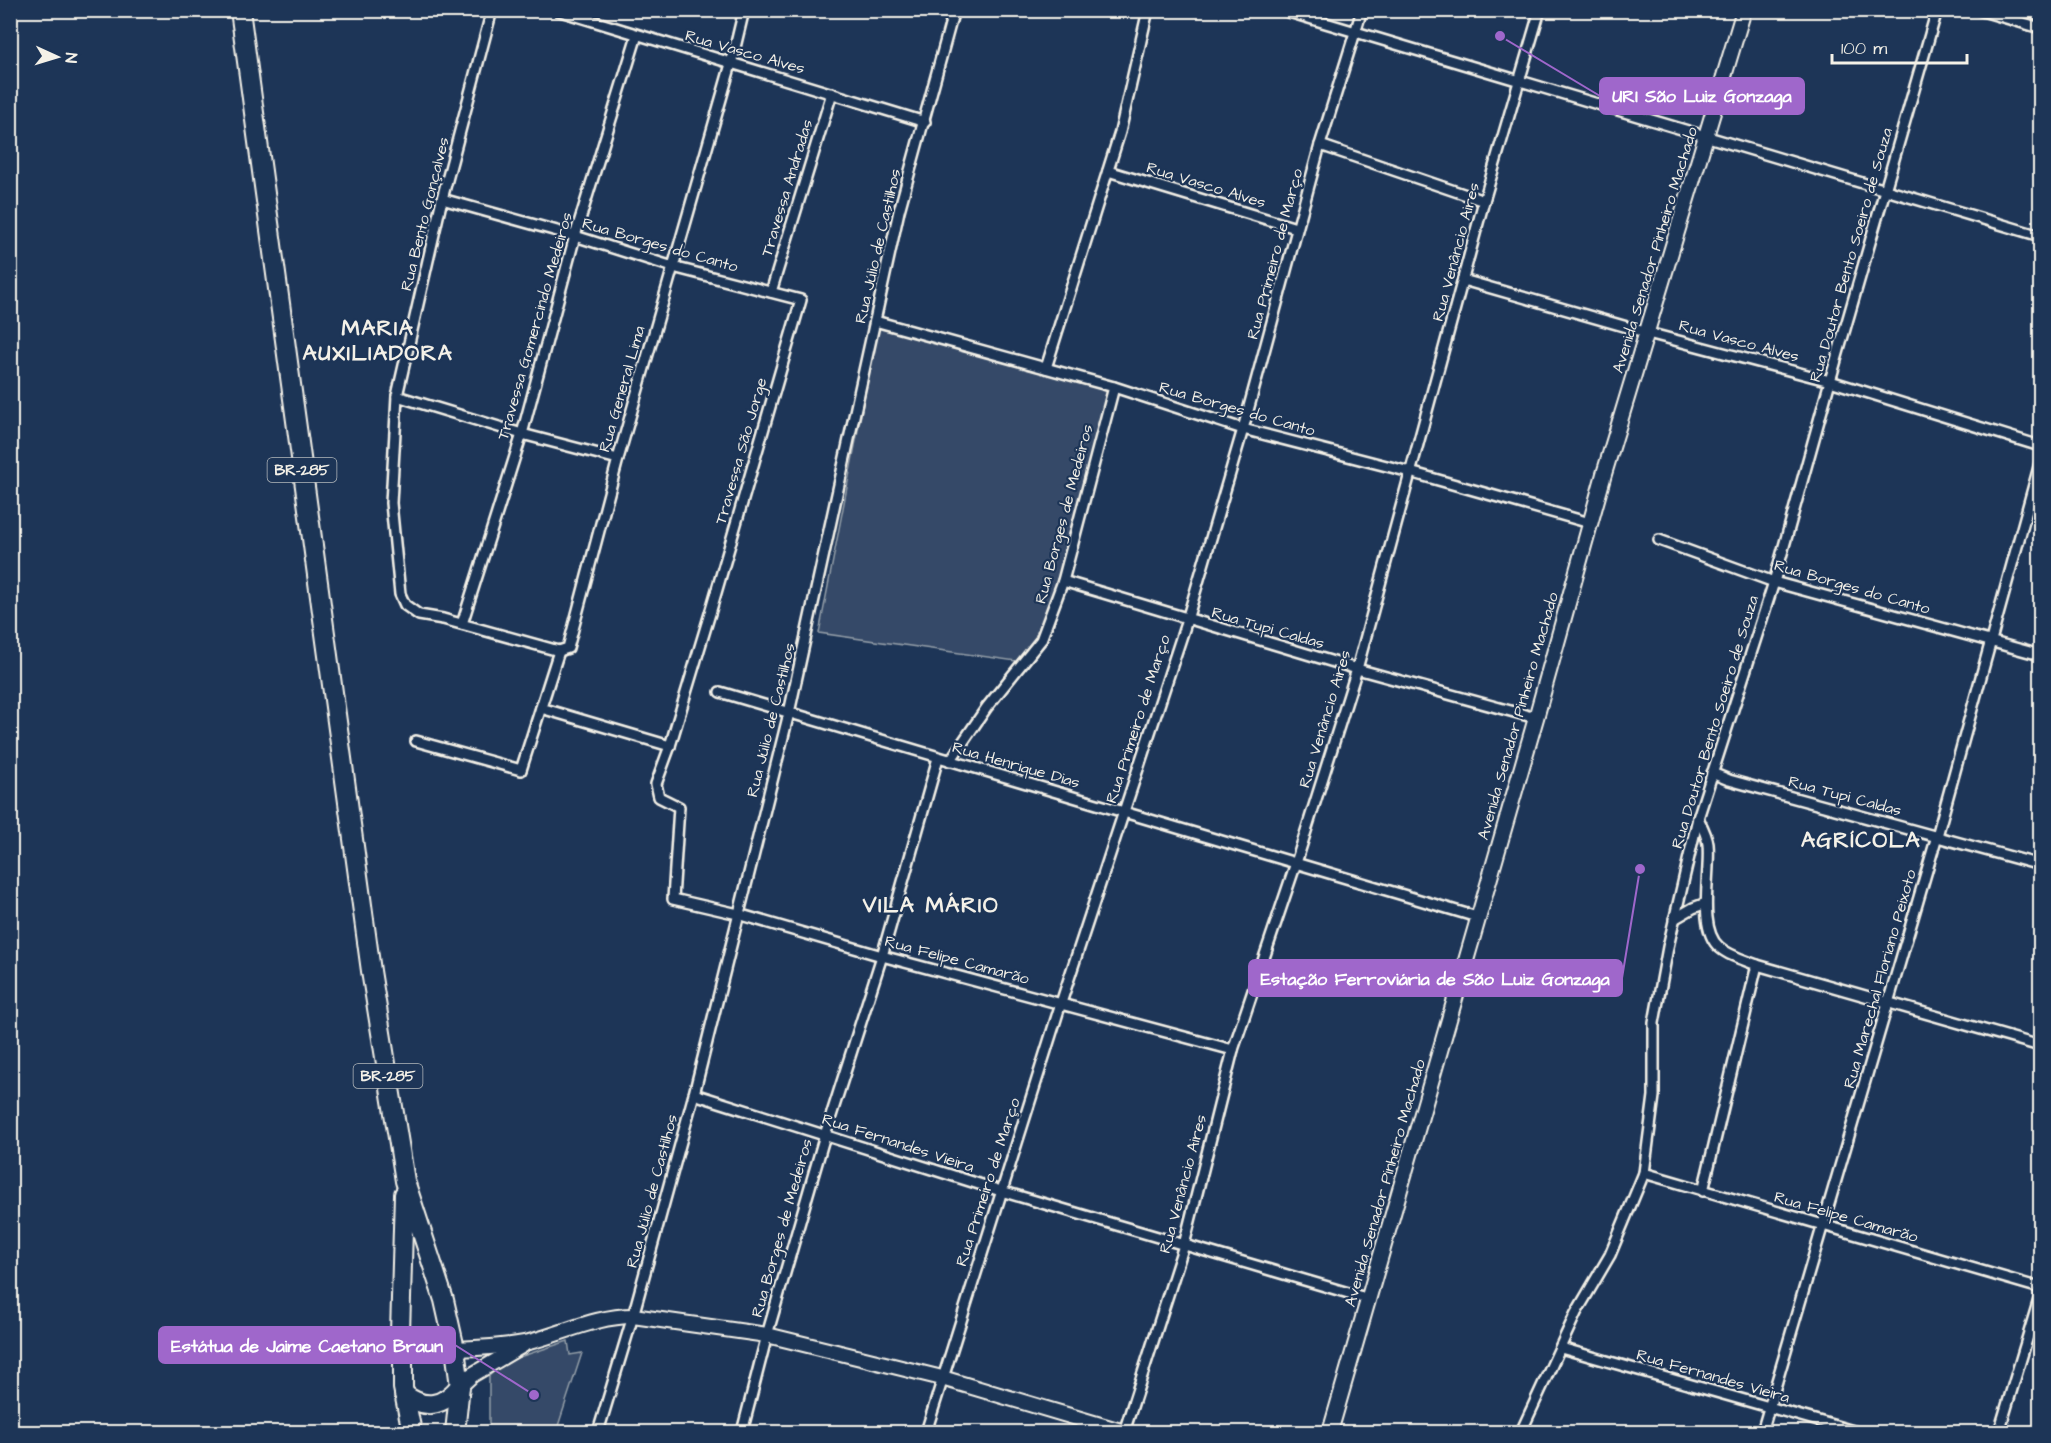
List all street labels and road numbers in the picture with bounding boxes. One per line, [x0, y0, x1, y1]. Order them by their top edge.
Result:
street label: Rua Vasco Alves [683, 24, 807, 80]
street label: Travessa Andradas [756, 117, 818, 259]
street label: Avenida Senador Pinheiro Machado [1607, 124, 1703, 376]
street label: Rua Doutor Bento Soeiro de Souza [1804, 125, 1898, 385]
street label: Rua Bento Gonçalves [395, 135, 455, 293]
street label: Rua Vasco Alves [1144, 156, 1268, 214]
street label: Rua Júlio de Castilhos [849, 166, 907, 326]
street label: Rua Primeiro de Março [1242, 166, 1308, 342]
street label: Rua Venâncio Aires [1427, 180, 1485, 324]
street label: Travessa Gomercindo Medeiros [492, 210, 578, 442]
street label: Rua Borges do Canto [579, 212, 740, 279]
street label: Rua Vasco Alves [1676, 314, 1802, 368]
street label: Rua General Lima [593, 323, 651, 455]
street label: Travessa São Jorge [710, 375, 774, 527]
street label: Rua Borges do Canto [1156, 376, 1317, 443]
street label: Rua Borges de Medeiros [1029, 422, 1100, 606]
road number: BR-285 [268, 458, 336, 482]
street label: Rua Borges do Canto [1771, 554, 1932, 621]
street label: Avenida Senador Pinheiro Machado [1472, 590, 1564, 842]
street label: Rua Doutor Bento Soeiro de Souza [1666, 593, 1764, 851]
street label: Rua Tupi Caldas [1209, 601, 1327, 655]
street label: Rua Primeiro de Março [1100, 632, 1176, 806]
street label: Rua Júlio de Castilhos [741, 641, 801, 799]
street label: Rua Venâncio Aires [1294, 647, 1356, 791]
street label: Rua Henrique Dias [950, 736, 1082, 794]
street label: Rua Tupi Caldas [1786, 770, 1904, 822]
street label: Rua Marechal Floriano Peixoto [1838, 867, 1922, 1091]
street label: Rua Felipe Camarão [882, 930, 1032, 990]
street label: Avenida Senador Pinheiro Machado [1339, 1057, 1431, 1309]
road number: BR-285 [354, 1064, 422, 1088]
street label: Rua Primeiro de Março [950, 1095, 1026, 1269]
street label: Rua Fernandes Vieira [819, 1108, 977, 1178]
street label: Rua Júlio de Castilhos [621, 1112, 683, 1270]
street label: Rua Venâncio Aires [1154, 1112, 1212, 1256]
street label: Rua Borges de Medeiros [746, 1136, 819, 1320]
street label: Rua Felipe Camarão [1771, 1186, 1921, 1248]
street label: Rua Fernandes Vieira [1634, 1344, 1792, 1408]

